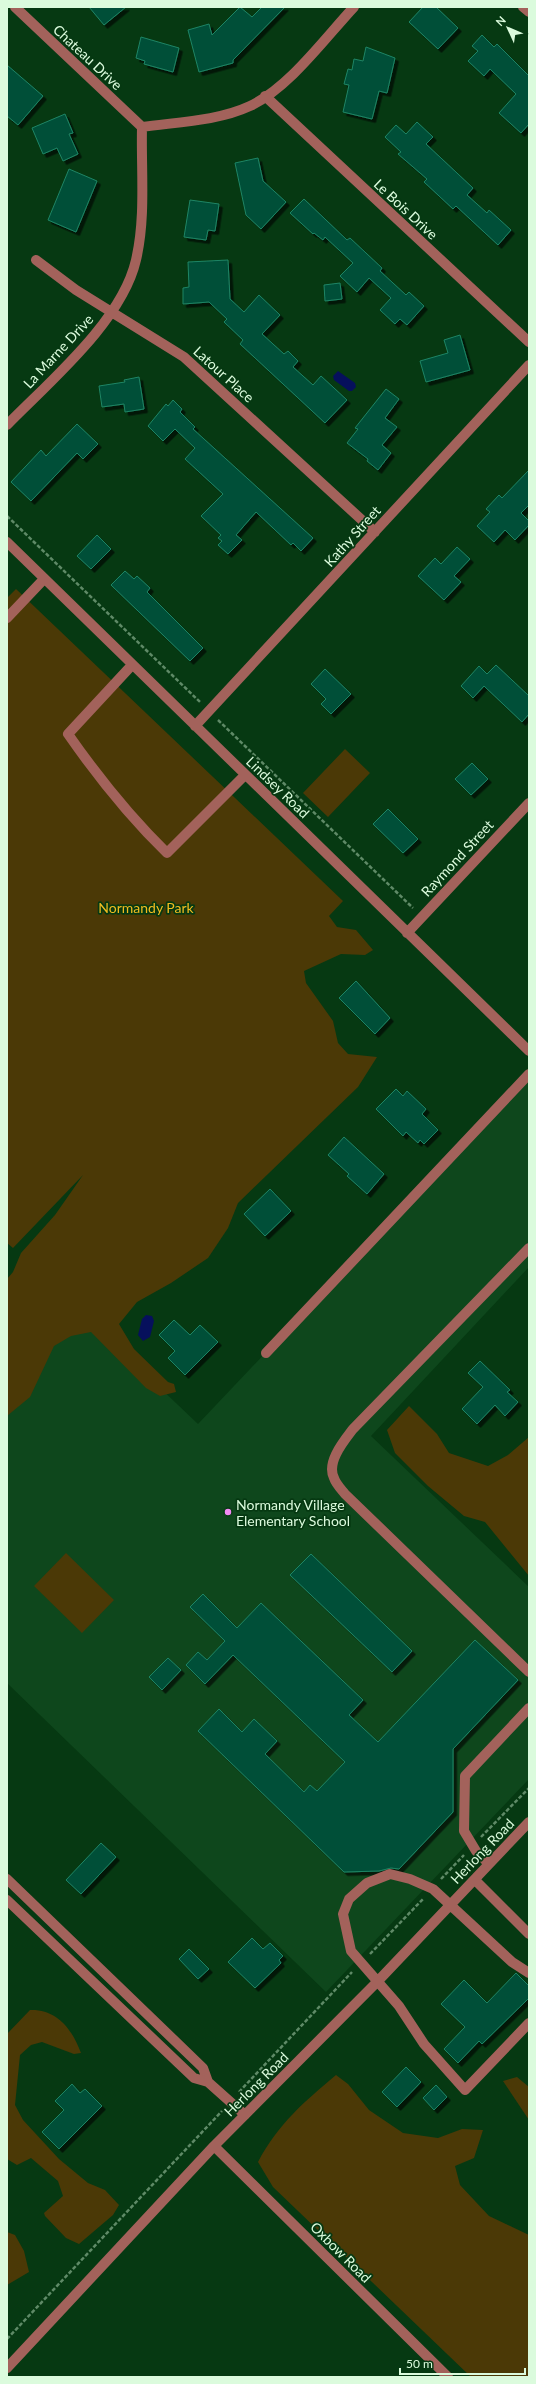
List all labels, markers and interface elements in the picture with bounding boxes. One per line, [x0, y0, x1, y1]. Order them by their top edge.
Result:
north arrow [488, 8, 528, 48]
text: N [493, 13, 508, 28]
street label: Chateau Drive [50, 21, 126, 93]
street label: Le Bois Drive [371, 175, 441, 243]
street label: La Marne Drive [19, 311, 97, 391]
street label: Latour Place [190, 342, 258, 406]
street label: Kathy Street [320, 502, 384, 570]
street label: Lindsey Road [243, 753, 313, 821]
street label: Raymond Street [417, 816, 497, 900]
park label: Normandy Park [98, 899, 195, 916]
place label: Normandy Village Elementary School [236, 1496, 350, 1529]
marker: Normandy Village Elementary School [223, 1507, 233, 1517]
street label: Herlong Road [447, 1815, 517, 1887]
street label: Herlong Road [220, 2048, 292, 2120]
street label: Oxbow Road [307, 2218, 375, 2286]
scale bar [400, 2350, 525, 2376]
text: 50 m [406, 2356, 433, 2371]

